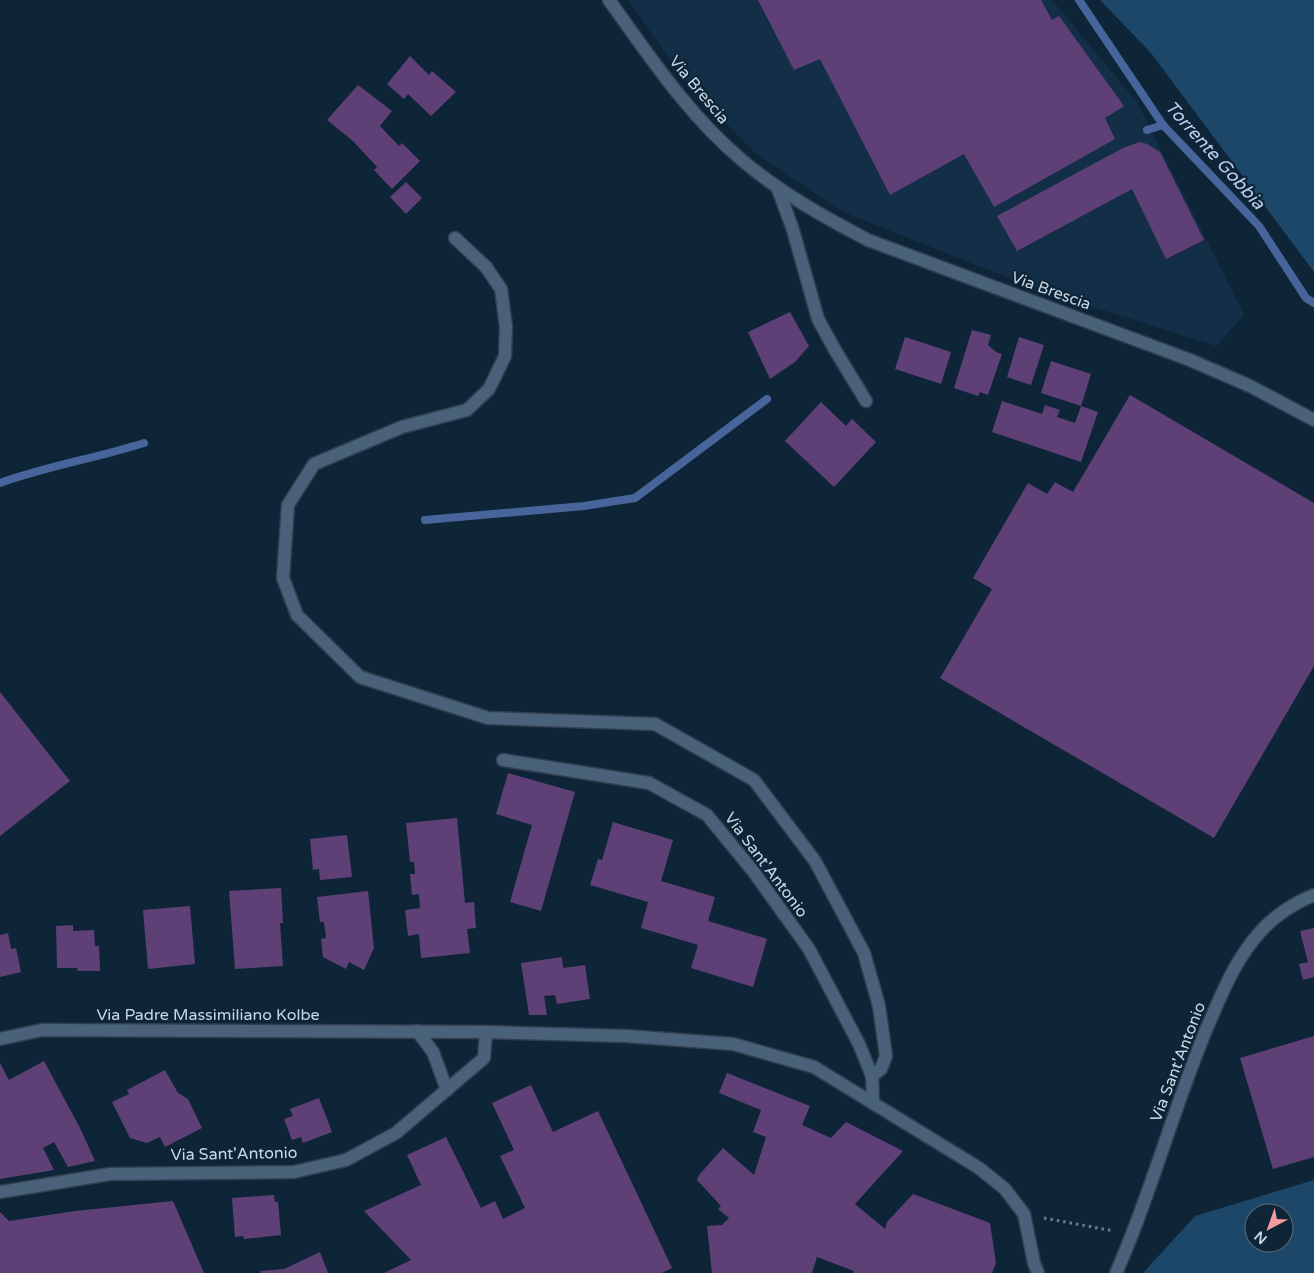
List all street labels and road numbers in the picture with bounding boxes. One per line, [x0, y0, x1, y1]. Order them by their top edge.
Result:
street label: Via Brescia [665, 52, 733, 128]
street label: Via Brescia [1008, 267, 1094, 315]
street label: Via Sant'Antonio [720, 808, 812, 922]
street label: Via Sant'Antonio [1146, 999, 1210, 1125]
street label: Via Padre Massimiliano Kolbe [96, 1005, 320, 1025]
street label: Via Sant'Antonio [170, 1143, 298, 1165]

